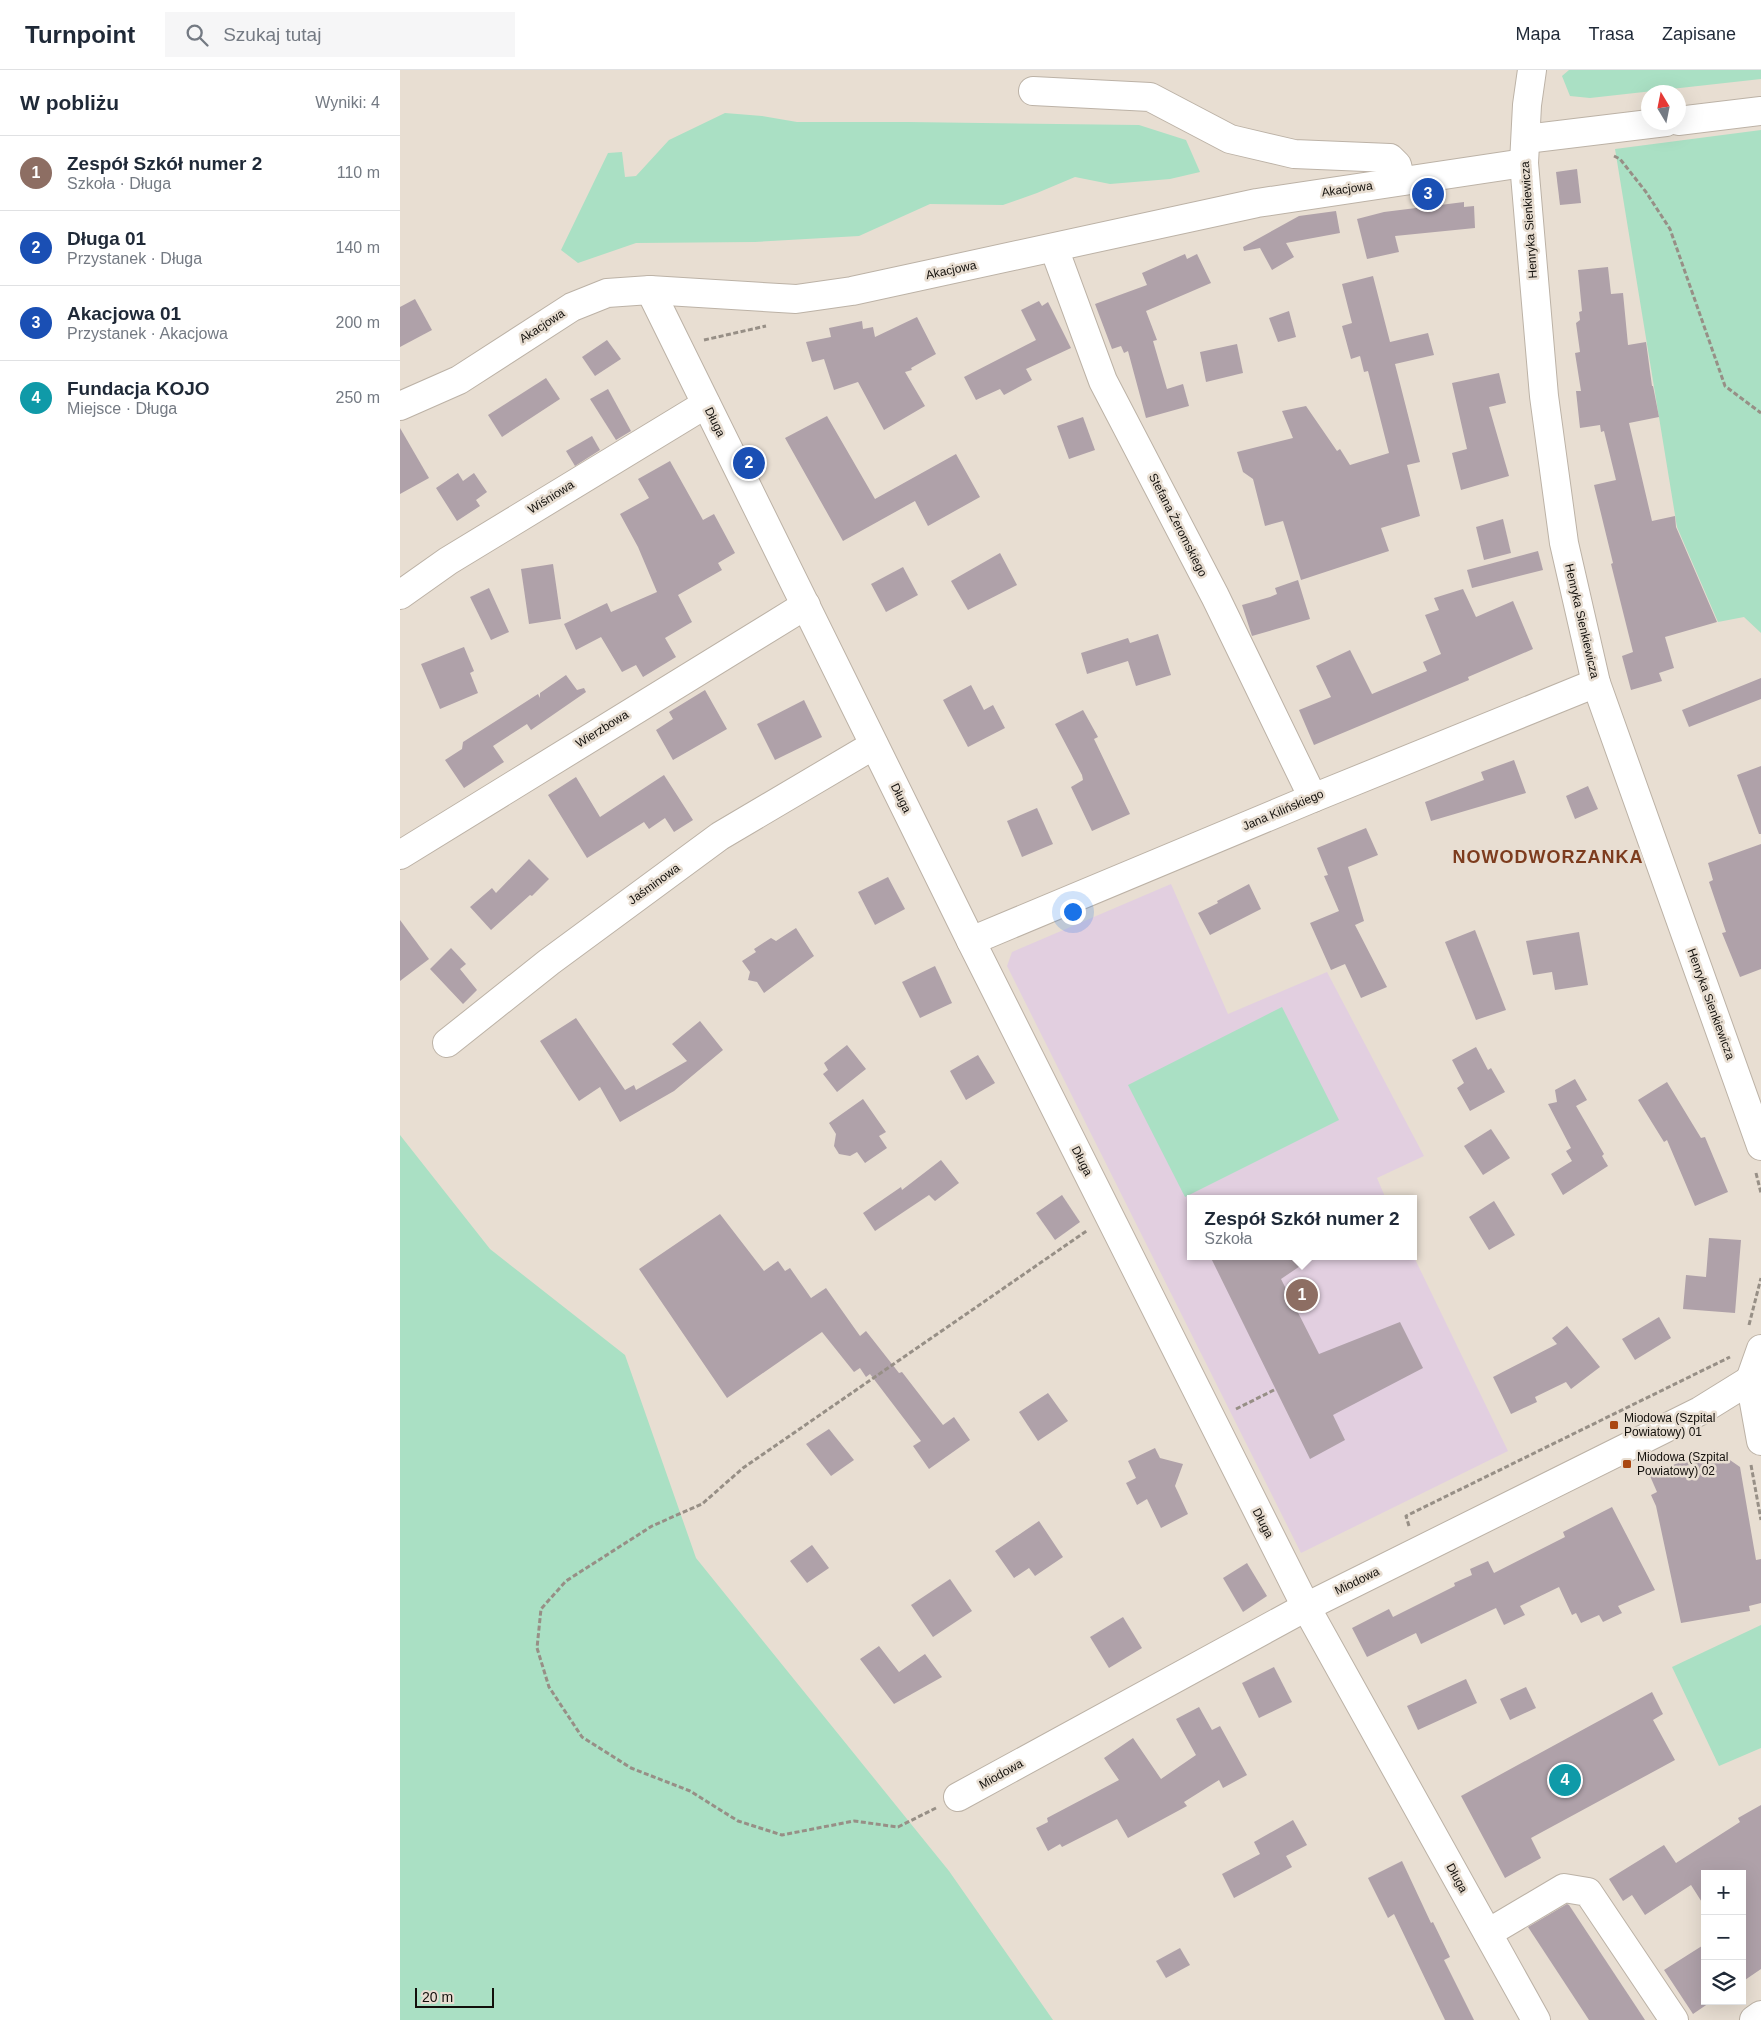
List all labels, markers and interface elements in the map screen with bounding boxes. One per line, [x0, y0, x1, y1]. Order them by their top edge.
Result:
search box [165, 12, 515, 57]
text: Turnpoint [25, 21, 135, 48]
icon: search [183, 21, 211, 49]
text: Szukaj tutaj [223, 24, 321, 45]
text: Mapa [1516, 24, 1561, 44]
text: Trasa [1589, 24, 1634, 44]
text: Zapisane [1662, 24, 1736, 44]
north arrow [1641, 85, 1686, 130]
text: W pobliżu [20, 91, 119, 114]
text: Wyniki: 4 [315, 94, 380, 111]
text: Zespół Szkół numer 2 [67, 153, 262, 174]
street label: Henryka Sienkiewicza [1518, 161, 1540, 279]
text: 1 [32, 164, 40, 181]
text: 110 m [337, 164, 380, 181]
text: Szkoła · Długa [67, 175, 171, 192]
pin: 3 [1412, 175, 1444, 213]
street label: Akacjowa [1321, 178, 1374, 200]
text: Długa 01 [67, 228, 146, 249]
text: 2 [32, 239, 40, 256]
text: 140 m [336, 239, 380, 256]
text: Przystanek · Długa [67, 250, 202, 267]
street label: Akacjowa [924, 258, 978, 282]
text: Akacjowa 01 [67, 303, 181, 324]
street label: Akacjowa [517, 306, 568, 346]
text: 3 [32, 314, 40, 331]
text: 200 m [336, 314, 380, 331]
text: Przystanek · Akacjowa [67, 325, 228, 342]
text: Fundacja KOJO [67, 378, 210, 399]
text: 4 [32, 389, 40, 406]
text: 250 m [336, 389, 380, 406]
text: Miejsce · Długa [67, 400, 177, 417]
street label: Długa [702, 405, 728, 439]
pin: 2 [733, 444, 765, 482]
street label: Stefana Żeromskiego [1146, 471, 1210, 579]
street label: Wiśniowa [526, 477, 577, 517]
street label: Henryka Sienkiewicza [1562, 562, 1602, 680]
street label: Wierzbowa [573, 707, 631, 751]
street label: Długa [888, 781, 914, 815]
street label: Jana Kilińskiego [1240, 786, 1326, 833]
district label: NOWODWORZANKA [1453, 847, 1643, 867]
street label: Jaśminowa [626, 861, 683, 907]
your location [1060, 899, 1086, 925]
street label: Henryka Sienkiewicza [1684, 946, 1738, 1062]
street label: Długa [1069, 1144, 1096, 1178]
popup [1187, 1195, 1417, 1260]
text: Zespół Szkół numer 2 [1204, 1208, 1400, 1229]
text: Szkoła [1204, 1230, 1252, 1247]
pin: 1 [1286, 1276, 1318, 1314]
place label: Miodowa (Szpital Powiatowy) 01 [1624, 1411, 1715, 1439]
marker: Miodowa (Szpital Powiatowy) 01 [1608, 1419, 1620, 1431]
place label: Miodowa (Szpital Powiatowy) 02 [1637, 1450, 1728, 1478]
marker: Miodowa (Szpital Powiatowy) 02 [1621, 1458, 1633, 1470]
street label: Długa [1250, 1506, 1277, 1540]
street label: Miodowa [1332, 1564, 1382, 1598]
street label: Miodowa [977, 1756, 1026, 1792]
pin: 4 [1549, 1761, 1581, 1799]
street label: Długa [1443, 1861, 1471, 1895]
map controls [1701, 1870, 1746, 2005]
button: + [1701, 1870, 1746, 1915]
button: − [1701, 1915, 1746, 1960]
button: layers [1701, 1960, 1746, 2005]
scale bar [415, 1985, 494, 2008]
text: 20 m [422, 1989, 453, 2005]

